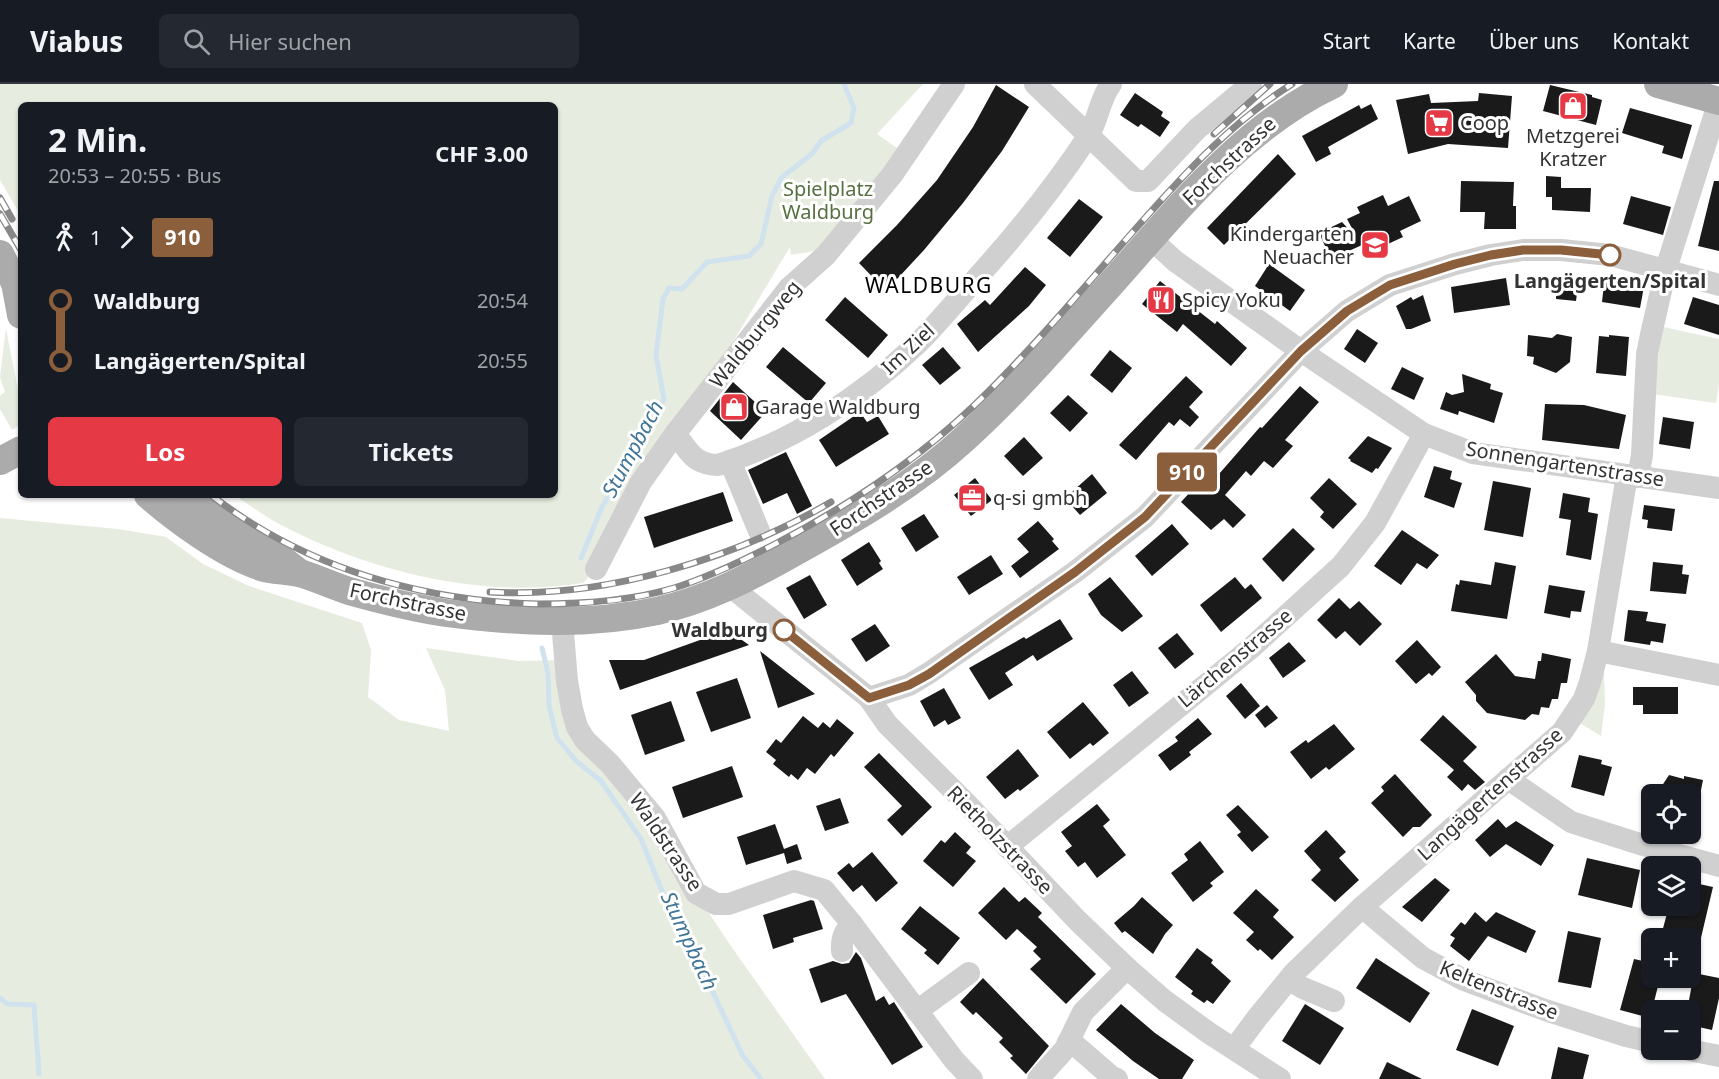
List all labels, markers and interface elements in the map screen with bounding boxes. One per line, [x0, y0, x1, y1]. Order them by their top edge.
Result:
search box [159, 14, 579, 68]
text: Viabus [30, 22, 123, 60]
icon: search [180, 25, 213, 58]
text: Hier suchen [228, 26, 352, 56]
text: Start [1323, 27, 1370, 55]
text: Karte [1403, 27, 1456, 55]
text: Über uns [1489, 27, 1579, 55]
text: Kontakt [1612, 27, 1689, 55]
shop icon: Metzgerei Kratzer [1557, 90, 1589, 122]
supermarket icon: Coop [1423, 107, 1455, 139]
place label: Coop [1460, 109, 1509, 136]
street label: Forchstrasse [1176, 110, 1281, 211]
text: 2 Min. [48, 117, 147, 162]
place label: Metzgerei Kratzer [1526, 122, 1620, 172]
text: CHF 3.00 [435, 138, 528, 168]
text: 20:53 – 20:55 · Bus [48, 162, 221, 189]
park label: Spielplatz Waldburg [782, 175, 874, 225]
place label: Kindergarten Neuacher [1230, 220, 1354, 270]
icon: walk [48, 221, 81, 254]
icon: forward [110, 221, 143, 254]
text: 910 [164, 223, 201, 251]
text: 1 [90, 224, 101, 251]
school or university icon: Kindergarten Neuacher [1359, 229, 1391, 261]
marker: Langägerten/Spital [1599, 244, 1621, 266]
place label: Langägerten/Spital [1514, 267, 1706, 294]
district label: WALDBURG [865, 271, 993, 299]
street label: Waldburgweg [703, 274, 806, 393]
restaurant icon: Spicy Yoku [1145, 284, 1177, 316]
text: Waldburg [94, 285, 200, 315]
place label: Spicy Yoku [1182, 286, 1281, 313]
text: 20:54 [477, 287, 528, 314]
street label: Im Ziel [875, 317, 940, 380]
text: Langägerten/Spital [94, 345, 306, 375]
text: 20:55 [477, 347, 528, 374]
shop icon: Garage Waldburg [718, 391, 750, 423]
place label: Garage Waldburg [755, 393, 921, 420]
water label: Stumpbach [595, 395, 669, 502]
button: Los [48, 417, 282, 486]
button: Tickets [294, 417, 528, 486]
street label: Sonnengartenstrasse [1464, 434, 1666, 493]
line badge: 910 [1152, 452, 1222, 492]
street label: Forchstrasse [824, 453, 937, 542]
text: 910 [1169, 458, 1205, 486]
office icon: q-si gmbh [956, 482, 988, 514]
place label: q-si gmbh [993, 484, 1087, 511]
street label: Forchstrasse [347, 576, 469, 627]
street label: Lärchenstrasse [1172, 602, 1298, 713]
place label: Waldburg [671, 616, 768, 643]
marker: Waldburg [773, 619, 795, 641]
street label: Langägertenstrasse [1411, 721, 1568, 866]
street label: Rietholzstrasse [942, 779, 1059, 900]
map controls [1641, 784, 1701, 1060]
button: locate [1641, 784, 1701, 844]
street label: Waldstrasse [624, 787, 709, 896]
button: layers [1641, 856, 1701, 916]
water label: Stumpbach [655, 887, 725, 995]
button: + [1641, 928, 1701, 988]
street label: Keltenstrasse [1436, 953, 1563, 1026]
button: − [1641, 1000, 1701, 1060]

